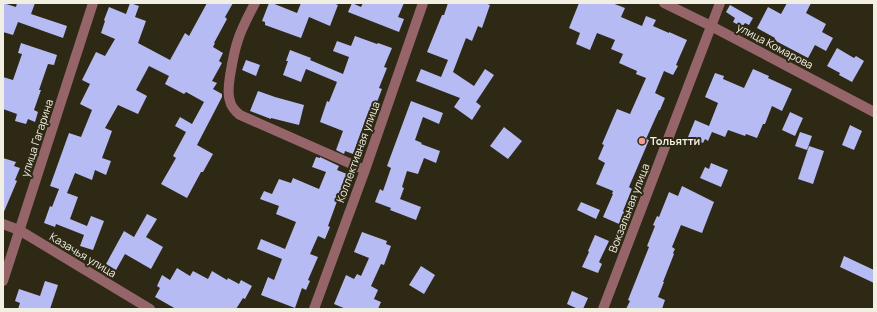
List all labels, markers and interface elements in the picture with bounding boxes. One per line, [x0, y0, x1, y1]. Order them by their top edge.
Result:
street label: улица Комарова [734, 19, 816, 72]
street label: улица Гагарина [17, 97, 56, 179]
street label: Коллективная улица [332, 99, 383, 205]
place label: Тольятти [650, 133, 700, 148]
marker: Тольятти [637, 136, 647, 146]
street label: Вокзальная улица [605, 161, 652, 255]
street label: Казачья улица [47, 229, 119, 280]

